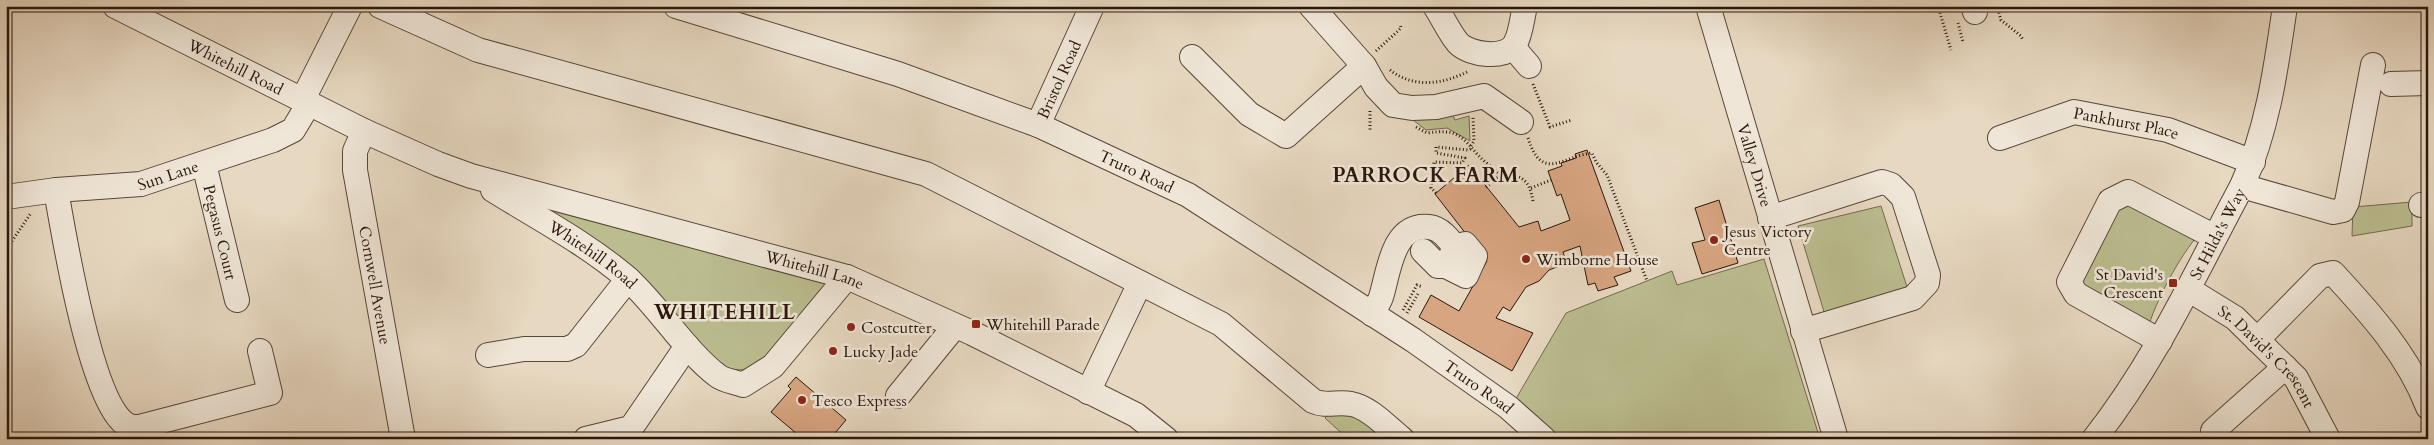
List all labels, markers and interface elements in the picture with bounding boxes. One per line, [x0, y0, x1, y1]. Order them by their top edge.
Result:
street label: Whitehill Road [183, 34, 287, 101]
street label: Bristol Road [1032, 37, 1087, 123]
street label: Pankhurst Place [2072, 102, 2182, 145]
street label: Valley Drive [1731, 121, 1777, 210]
street label: Truro Road [1095, 145, 1178, 199]
street label: Sun Lane [135, 156, 202, 196]
district label: PARROCK FARM [1332, 161, 1520, 190]
street label: Pegasus Court [197, 183, 242, 282]
street label: St Hilda's Way [2185, 183, 2251, 284]
street label: Whitehill Road [543, 215, 642, 294]
place label: Jesus Victory Centre [1722, 221, 1813, 261]
street label: Cornwell Avenue [353, 224, 396, 347]
marker: Jesus Victory Centre [1708, 234, 1720, 246]
street label: Whitehill Lane [762, 245, 867, 295]
place label: Wimborne House [1535, 249, 1659, 271]
marker: Wimborne House [1520, 253, 1532, 265]
place label: St David's Crescent [2096, 264, 2163, 304]
marker: St David's Crescent [2167, 277, 2179, 289]
district label: WHITEHILL [653, 298, 796, 327]
street label: St. David's Crescent [2214, 300, 2320, 412]
place label: Whitehill Parade [985, 314, 1100, 336]
place label: Costcutter [861, 317, 932, 339]
marker: Whitehill Parade [970, 318, 982, 330]
marker: Costcutter [845, 321, 857, 333]
place label: Lucky Jade [843, 341, 918, 363]
marker: Lucky Jade [827, 345, 839, 357]
street label: Truro Road [1439, 355, 1518, 419]
place label: Tesco Express [812, 390, 907, 412]
marker: Tesco Express [796, 394, 808, 406]

